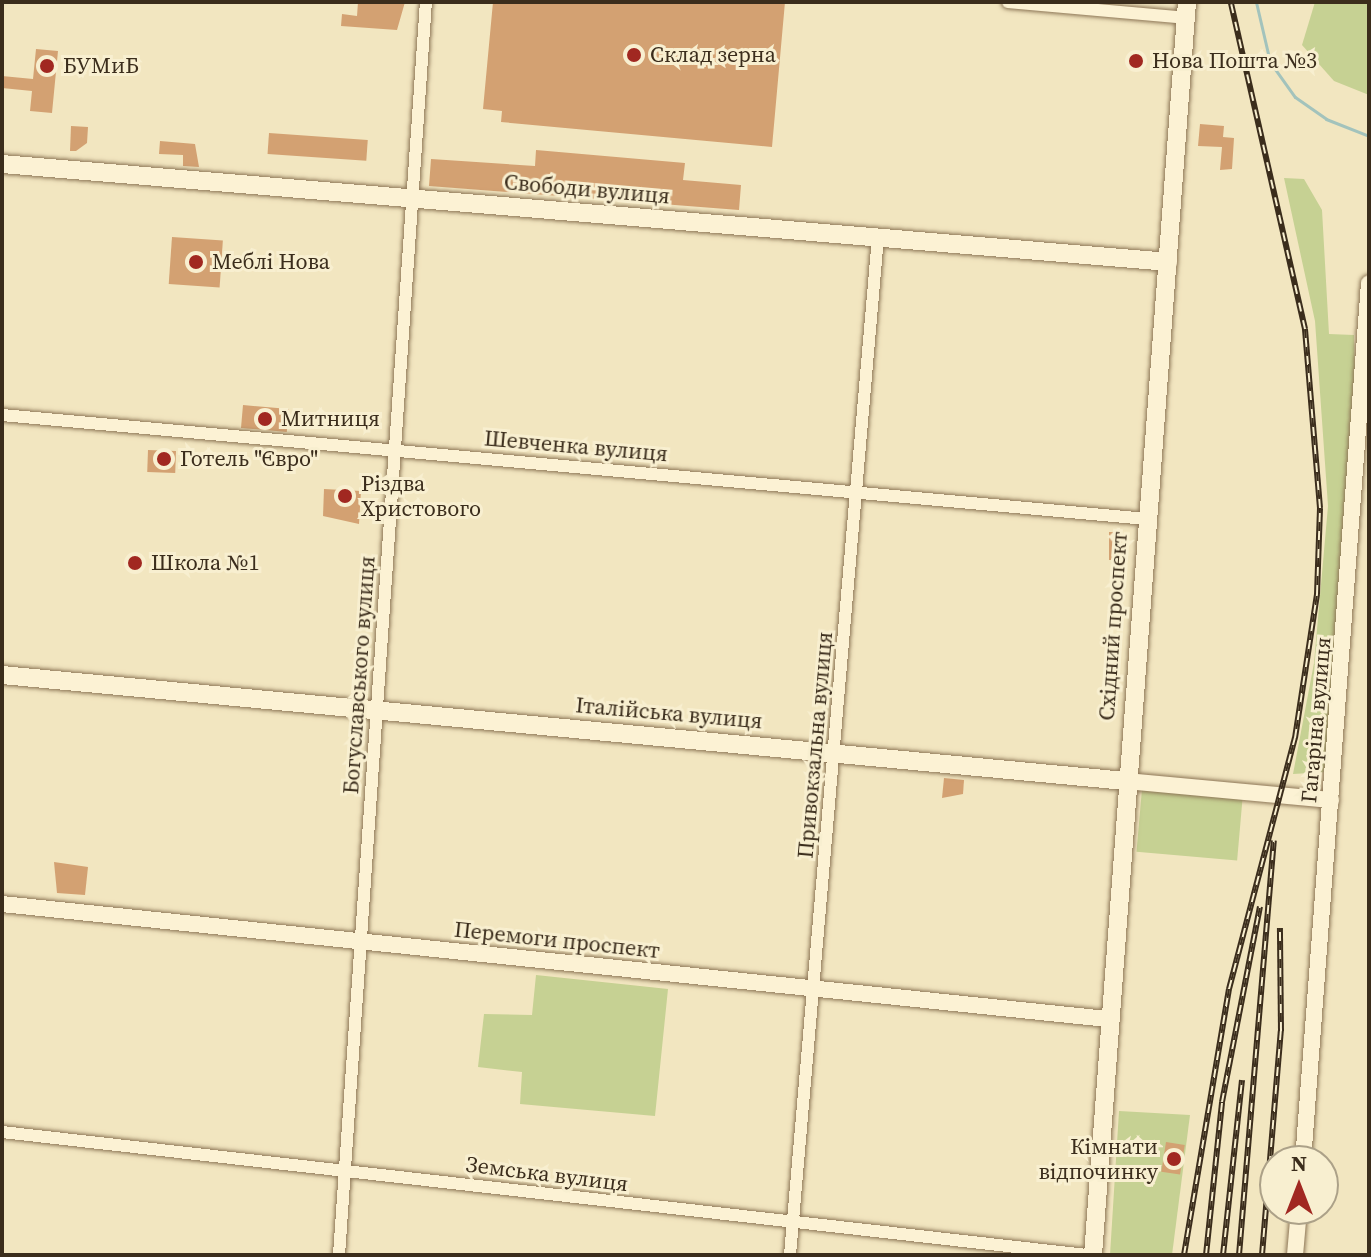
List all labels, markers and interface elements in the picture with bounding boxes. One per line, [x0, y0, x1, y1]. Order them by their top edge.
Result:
place label: Склад зерна [650, 42, 776, 68]
marker: Склад зерна [625, 46, 643, 64]
place label: Нова Пошта №3 [1152, 48, 1317, 74]
marker: Нова Пошта №3 [1127, 52, 1145, 70]
place label: БУМиБ [63, 53, 139, 79]
marker: БУМиБ [38, 57, 56, 75]
street label: Свободи вулиця [503, 169, 671, 209]
place label: Меблі Нова [212, 249, 330, 275]
marker: Меблі Нова [187, 253, 205, 271]
place label: Митниця [281, 406, 380, 432]
marker: Митниця [256, 410, 274, 428]
street label: Шевченка вулиця [483, 425, 669, 467]
place label: Готель "Євро" [180, 446, 318, 472]
marker: Готель "Євро" [155, 450, 173, 468]
place label: Різдва Христового [361, 470, 481, 522]
marker: Різдва Христового [336, 487, 354, 505]
street label: Східний проспект [1093, 531, 1133, 721]
place label: Школа №1 [151, 550, 260, 576]
marker: Школа №1 [126, 554, 144, 572]
street label: Богуславського вулиця [338, 555, 380, 795]
street label: Привокзальна вулиця [792, 631, 838, 859]
street label: Гагаріна вулиця [1296, 636, 1336, 804]
street label: Італійська вулиця [575, 692, 763, 734]
street label: Перемоги проспект [453, 916, 661, 964]
place label: Кімнати відпочинку [1038, 1133, 1158, 1184]
north arrow [1259, 1145, 1339, 1225]
text: N [1291, 1148, 1307, 1178]
marker: Кімнати відпочинку [1165, 1150, 1183, 1168]
street label: Земська вулиця [464, 1151, 630, 1197]

